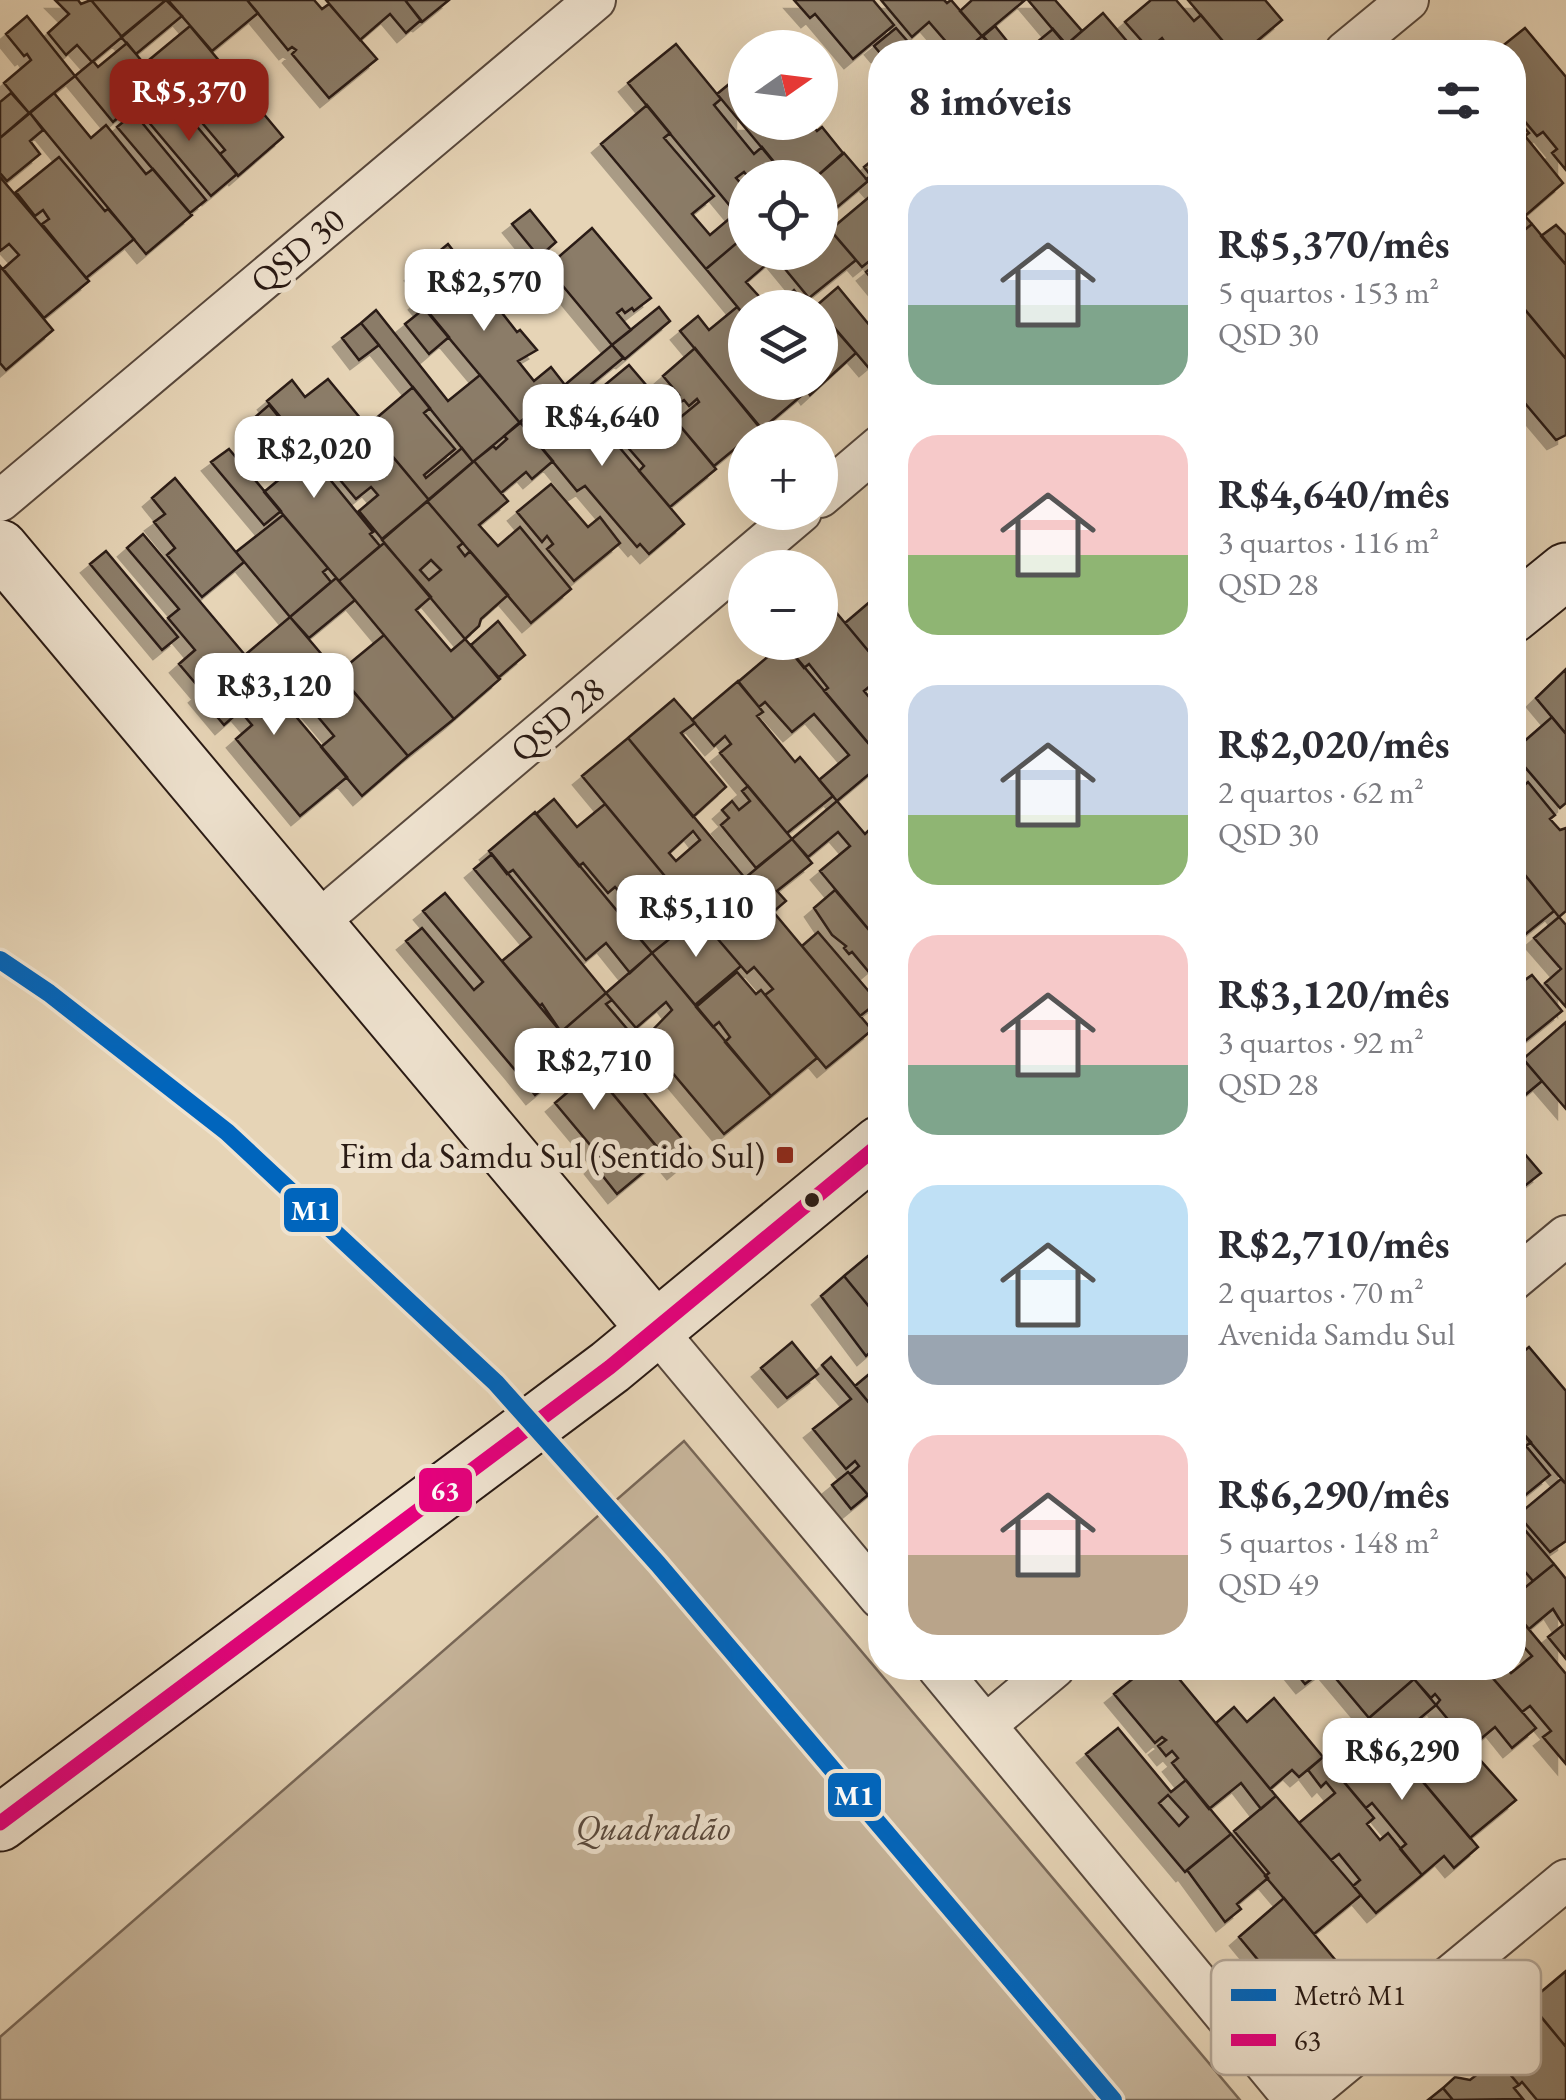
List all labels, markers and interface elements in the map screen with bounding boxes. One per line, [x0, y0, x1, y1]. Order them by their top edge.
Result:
north arrow [728, 30, 838, 140]
map controls [728, 30, 838, 660]
pin: R$5,370 [97, 59, 281, 144]
text: R$5,370 [132, 70, 246, 112]
text: 8 imóveis [908, 73, 1072, 128]
icon: filters [1431, 73, 1486, 128]
button: locate [728, 160, 838, 270]
street label: QSD 30 [240, 197, 354, 303]
text: R$5,370/mês [1218, 216, 1450, 271]
icon: home [988, 225, 1108, 345]
pin: R$2,570 [392, 249, 576, 334]
text: R$2,570 [427, 260, 541, 302]
text: 5 quartos · 153 m² [1218, 271, 1439, 313]
button: layers [728, 290, 838, 400]
text: QSD 30 [1218, 313, 1319, 355]
pin: R$4,640 [510, 384, 694, 469]
text: R$4,640 [545, 395, 659, 437]
pin: R$2,020 [222, 416, 406, 501]
button: + [728, 420, 838, 530]
text: R$2,020 [257, 427, 371, 469]
text: R$4,640/mês [1218, 466, 1450, 521]
icon: home [988, 475, 1108, 595]
text: 3 quartos · 116 m² [1218, 521, 1439, 563]
button: − [728, 550, 838, 660]
text: QSD 28 [1218, 563, 1319, 605]
pin: R$3,120 [182, 653, 366, 738]
text: R$3,120 [217, 664, 331, 706]
street label: QSD 28 [500, 666, 614, 772]
text: R$2,020/mês [1218, 716, 1450, 771]
icon: home [988, 725, 1108, 845]
text: 2 quartos · 62 m² [1218, 771, 1424, 813]
text: QSD 30 [1218, 813, 1319, 855]
pin: R$5,110 [604, 875, 788, 960]
text: R$5,110 [639, 886, 753, 928]
text: R$3,120/mês [1218, 966, 1450, 1021]
icon: home [988, 975, 1108, 1095]
text: 3 quartos · 92 m² [1218, 1021, 1424, 1063]
pin: R$2,710 [502, 1028, 686, 1113]
text: R$2,710 [537, 1039, 651, 1081]
text: QSD 28 [1218, 1063, 1319, 1105]
place label: Fim da Samdu Sul (Sentido Sul) [340, 1133, 765, 1178]
marker: Fim da Samdu Sul (Sentido Sul) [774, 1144, 796, 1166]
line badge: M1 [282, 1186, 340, 1234]
unlabelled marker [802, 1190, 822, 1210]
text: M1 [291, 1192, 331, 1228]
text: R$2,710/mês [1218, 1216, 1450, 1271]
icon: home [988, 1225, 1108, 1345]
text: 2 quartos · 70 m² [1218, 1271, 1424, 1313]
text: Avenida Samdu Sul [1218, 1313, 1455, 1355]
line badge: 63 [417, 1466, 474, 1514]
text: R$6,290/mês [1218, 1466, 1450, 1521]
text: 63 [430, 1472, 460, 1508]
icon: home [988, 1475, 1108, 1595]
text: 5 quartos · 148 m² [1218, 1521, 1439, 1563]
text: QSD 49 [1218, 1563, 1319, 1605]
pin: R$6,290 [1310, 1718, 1494, 1803]
text: R$6,290 [1345, 1729, 1459, 1771]
line badge: M1 [826, 1771, 883, 1819]
text: M1 [834, 1777, 874, 1813]
park label: Quadradão [576, 1805, 730, 1850]
legend [1211, 1960, 1541, 2075]
text: Metrô M1 [1294, 1977, 1406, 2013]
text: 63 [1294, 2022, 1321, 2058]

